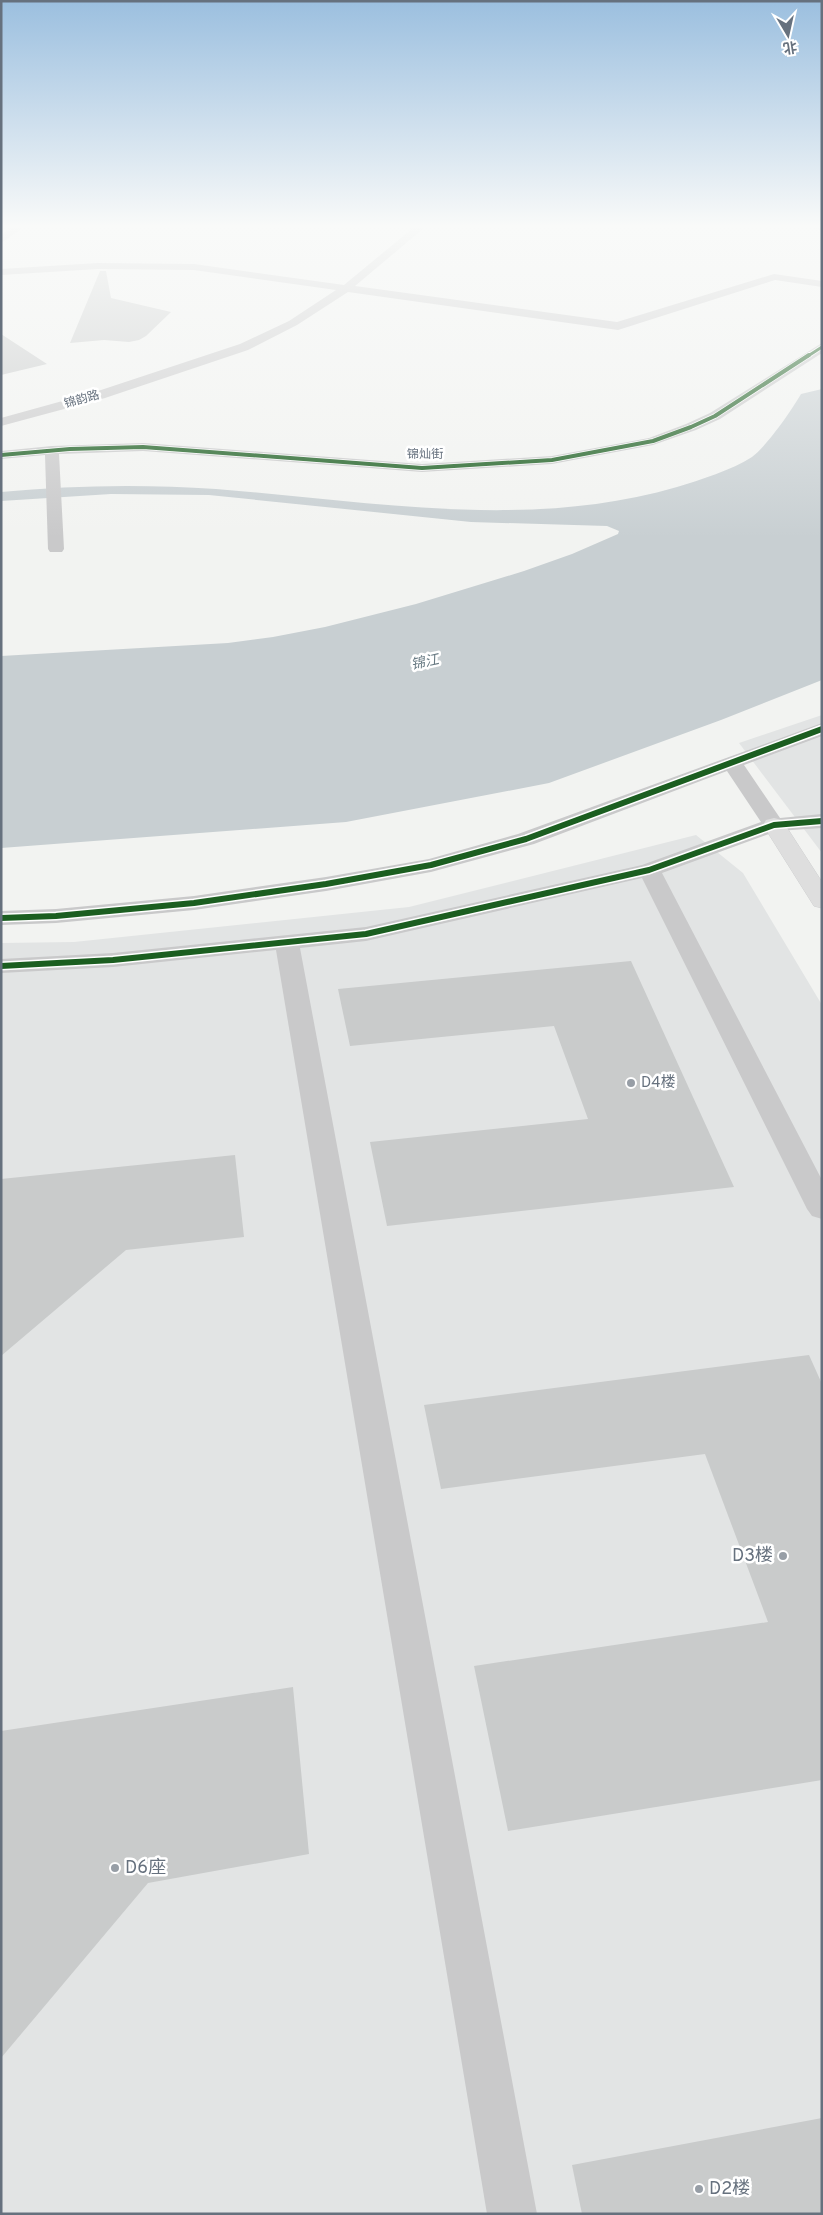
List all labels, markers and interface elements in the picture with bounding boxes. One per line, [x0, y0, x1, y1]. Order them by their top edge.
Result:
north arrow [763, 10, 813, 60]
text: 北 [782, 37, 798, 56]
street label: 锦韵路 [62, 387, 102, 413]
street label: 锦灿街 [407, 447, 443, 463]
water label: 锦江 [410, 651, 442, 674]
place label: D4楼 [641, 1074, 676, 1093]
marker: D4楼 [625, 1077, 637, 1089]
place label: D3楼 [732, 1545, 773, 1568]
marker: D3楼 [777, 1550, 789, 1562]
place label: D6座 [125, 1857, 166, 1880]
marker: D6座 [109, 1862, 121, 1874]
place label: D2楼 [709, 2178, 750, 2201]
marker: D2楼 [693, 2183, 705, 2195]

